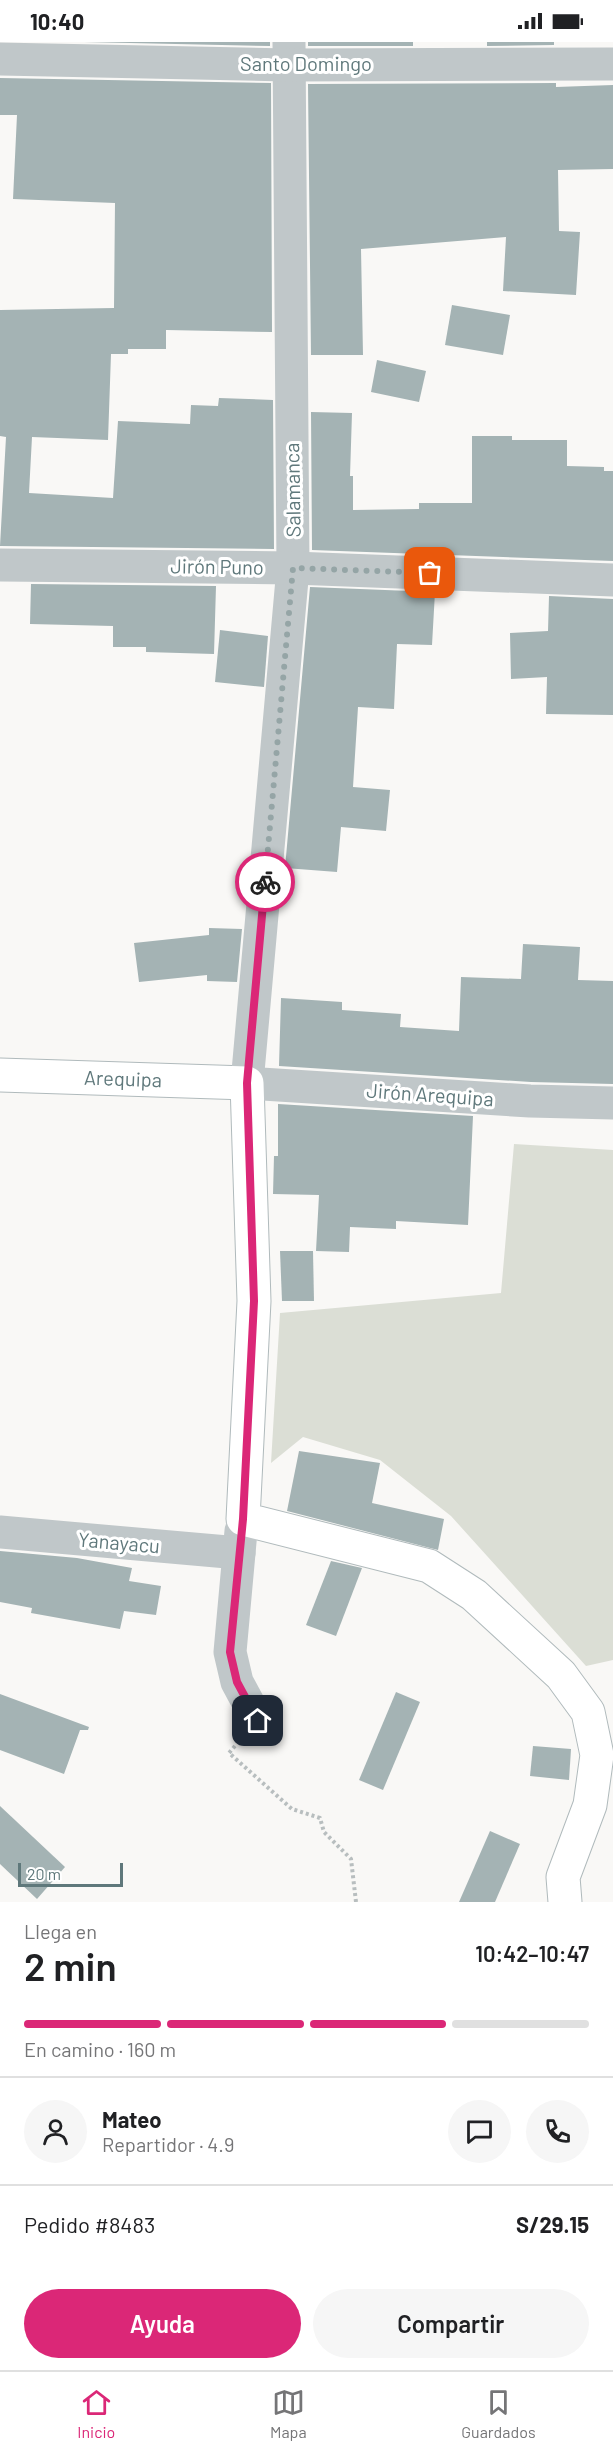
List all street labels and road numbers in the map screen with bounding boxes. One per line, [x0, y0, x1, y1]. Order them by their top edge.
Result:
street label: Santo Domingo [240, 51, 372, 75]
street label: Salamanca [279, 442, 305, 538]
street label: Jirón Puno [170, 553, 264, 579]
street label: Arequipa [84, 1065, 162, 1091]
street label: Jirón Arequipa [366, 1078, 494, 1110]
street label: Yanayacu [77, 1526, 161, 1558]

